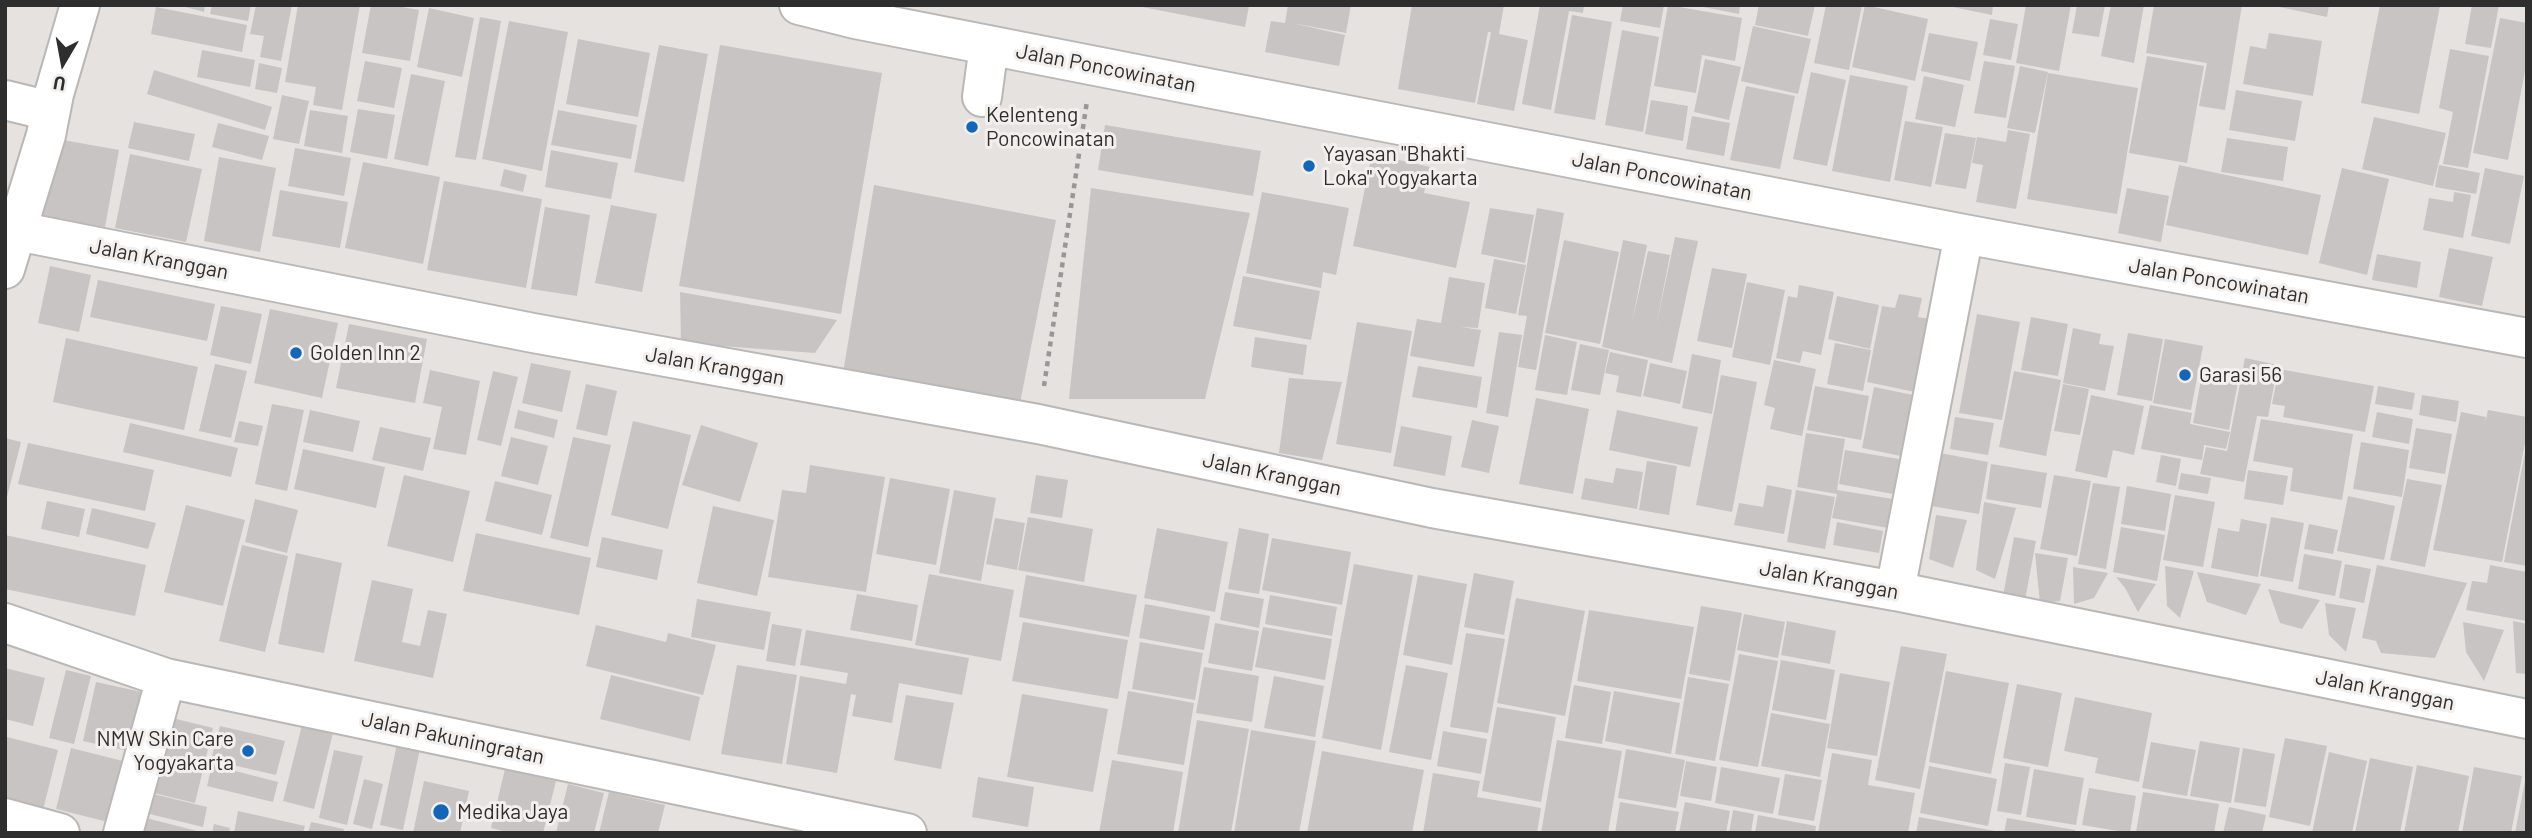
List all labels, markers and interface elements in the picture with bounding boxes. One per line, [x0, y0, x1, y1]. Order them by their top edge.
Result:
north arrow [28, 28, 98, 98]
street label: Jalan Poncowinatan [1014, 38, 1198, 98]
text: U [51, 72, 67, 97]
place label: Kelenteng Poncowinatan [986, 102, 1115, 152]
marker: Kelenteng Poncowinatan [964, 119, 980, 135]
place label: Yayasan "Bhakti Loka" Yogyakarta [1323, 141, 1477, 191]
street label: Jalan Poncowinatan [1570, 146, 1754, 206]
marker: Yayasan "Bhakti Loka" Yogyakarta [1301, 158, 1317, 174]
street label: Jalan Kranggan [87, 233, 231, 285]
street label: Jalan Poncowinatan [2127, 253, 2311, 309]
place label: Golden Inn 2 [310, 340, 421, 366]
street label: Jalan Kranggan [643, 341, 787, 391]
marker: Golden Inn 2 [288, 345, 304, 361]
place label: Garasi 56 [2199, 362, 2282, 388]
marker: Garasi 56 [2177, 367, 2193, 383]
street label: Jalan Kranggan [1200, 447, 1344, 501]
street label: Jalan Kranggan [1757, 555, 1901, 605]
street label: Jalan Kranggan [2313, 664, 2457, 716]
street label: Jalan Pakuningratan [359, 706, 547, 770]
place label: NMW Skin Care Yogyakarta [96, 726, 234, 776]
marker: NMW Skin Care Yogyakarta [240, 743, 256, 759]
place label: Medika Jaya [457, 799, 568, 825]
marker: Medika Jaya [431, 802, 451, 822]

